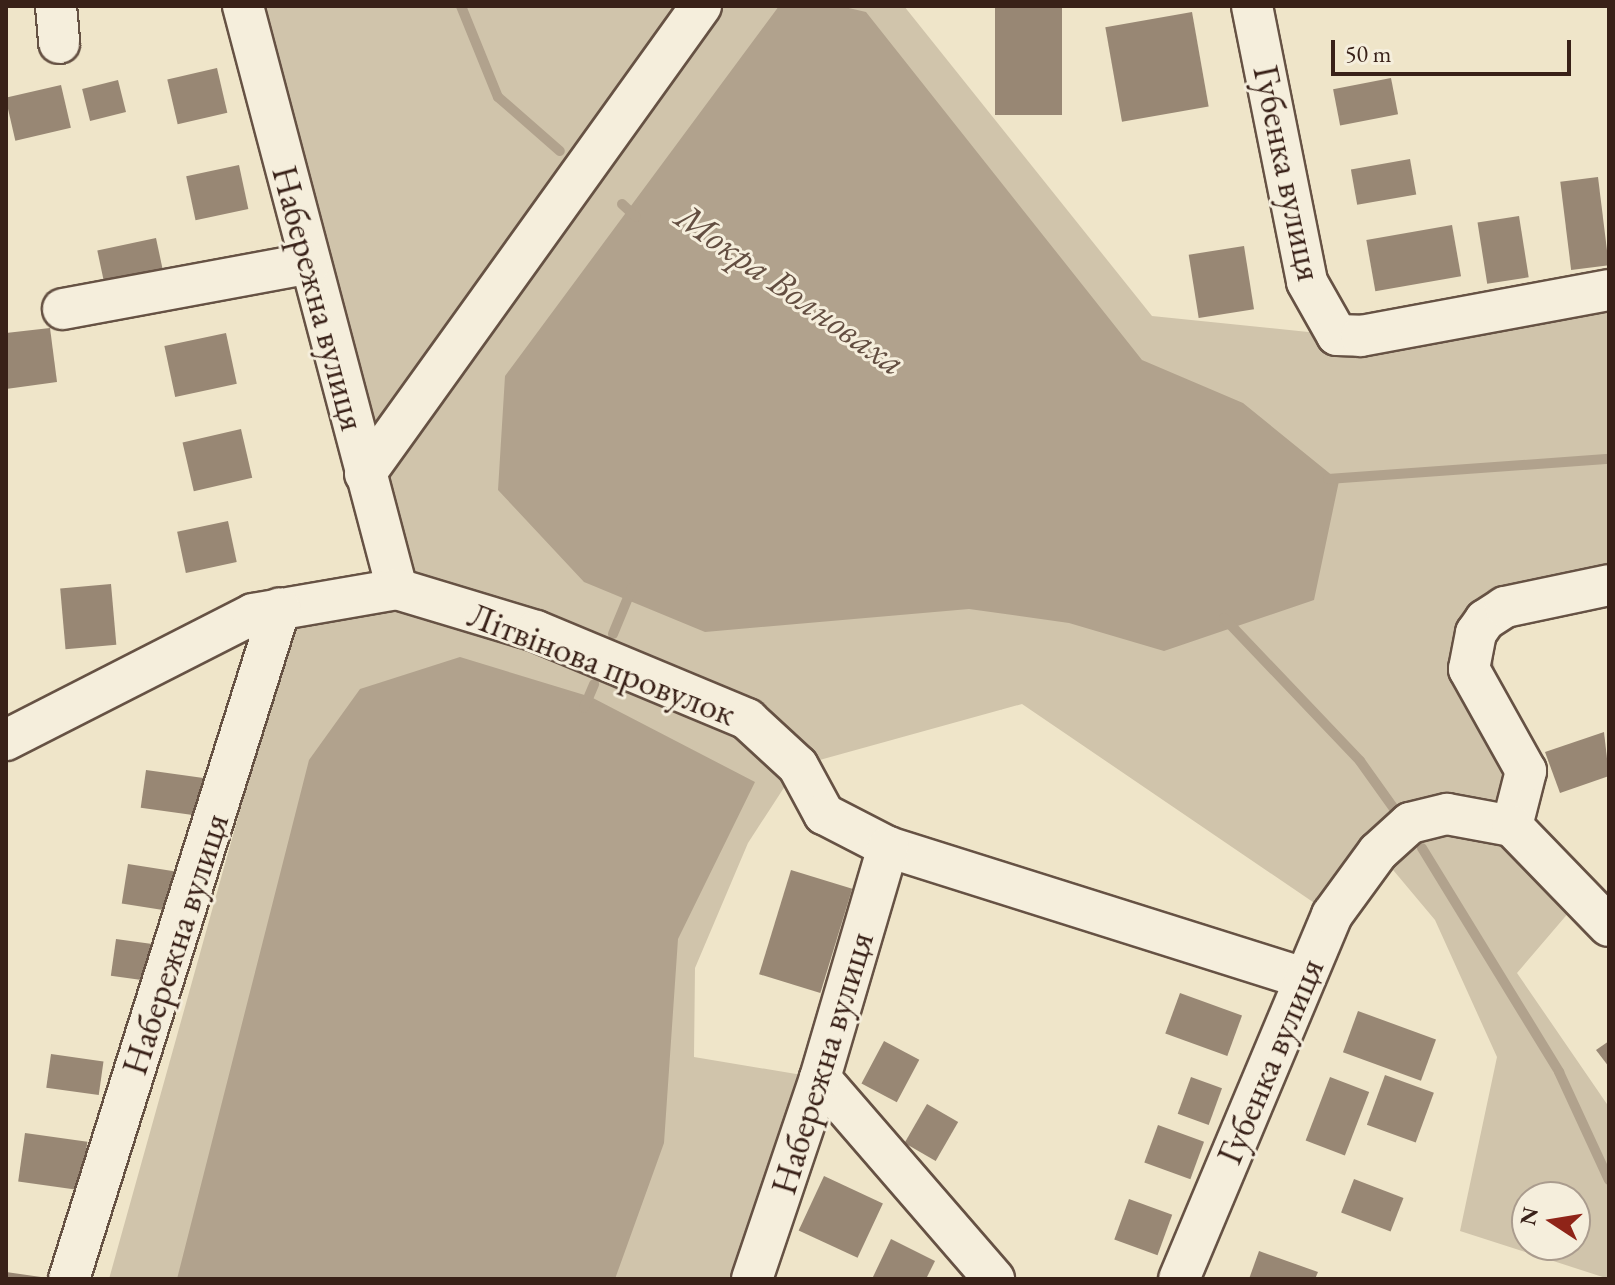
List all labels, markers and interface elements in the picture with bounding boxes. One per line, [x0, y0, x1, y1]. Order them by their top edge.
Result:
scale bar [1335, 24, 1575, 74]
text: 50 m [1345, 38, 1392, 69]
street label: Губенка вулиця [1244, 61, 1332, 285]
street label: Набережна вулиця [263, 161, 375, 435]
water label: Мокра Волноваха [668, 193, 914, 385]
street label: Літвінова провулок [462, 593, 742, 735]
street label: Набережна вулиця [112, 808, 238, 1080]
street label: Набережна вулиця [762, 926, 882, 1200]
street label: Губенка вулиця [1207, 952, 1333, 1170]
north arrow [1511, 1181, 1591, 1261]
text: N [1513, 1205, 1545, 1228]

